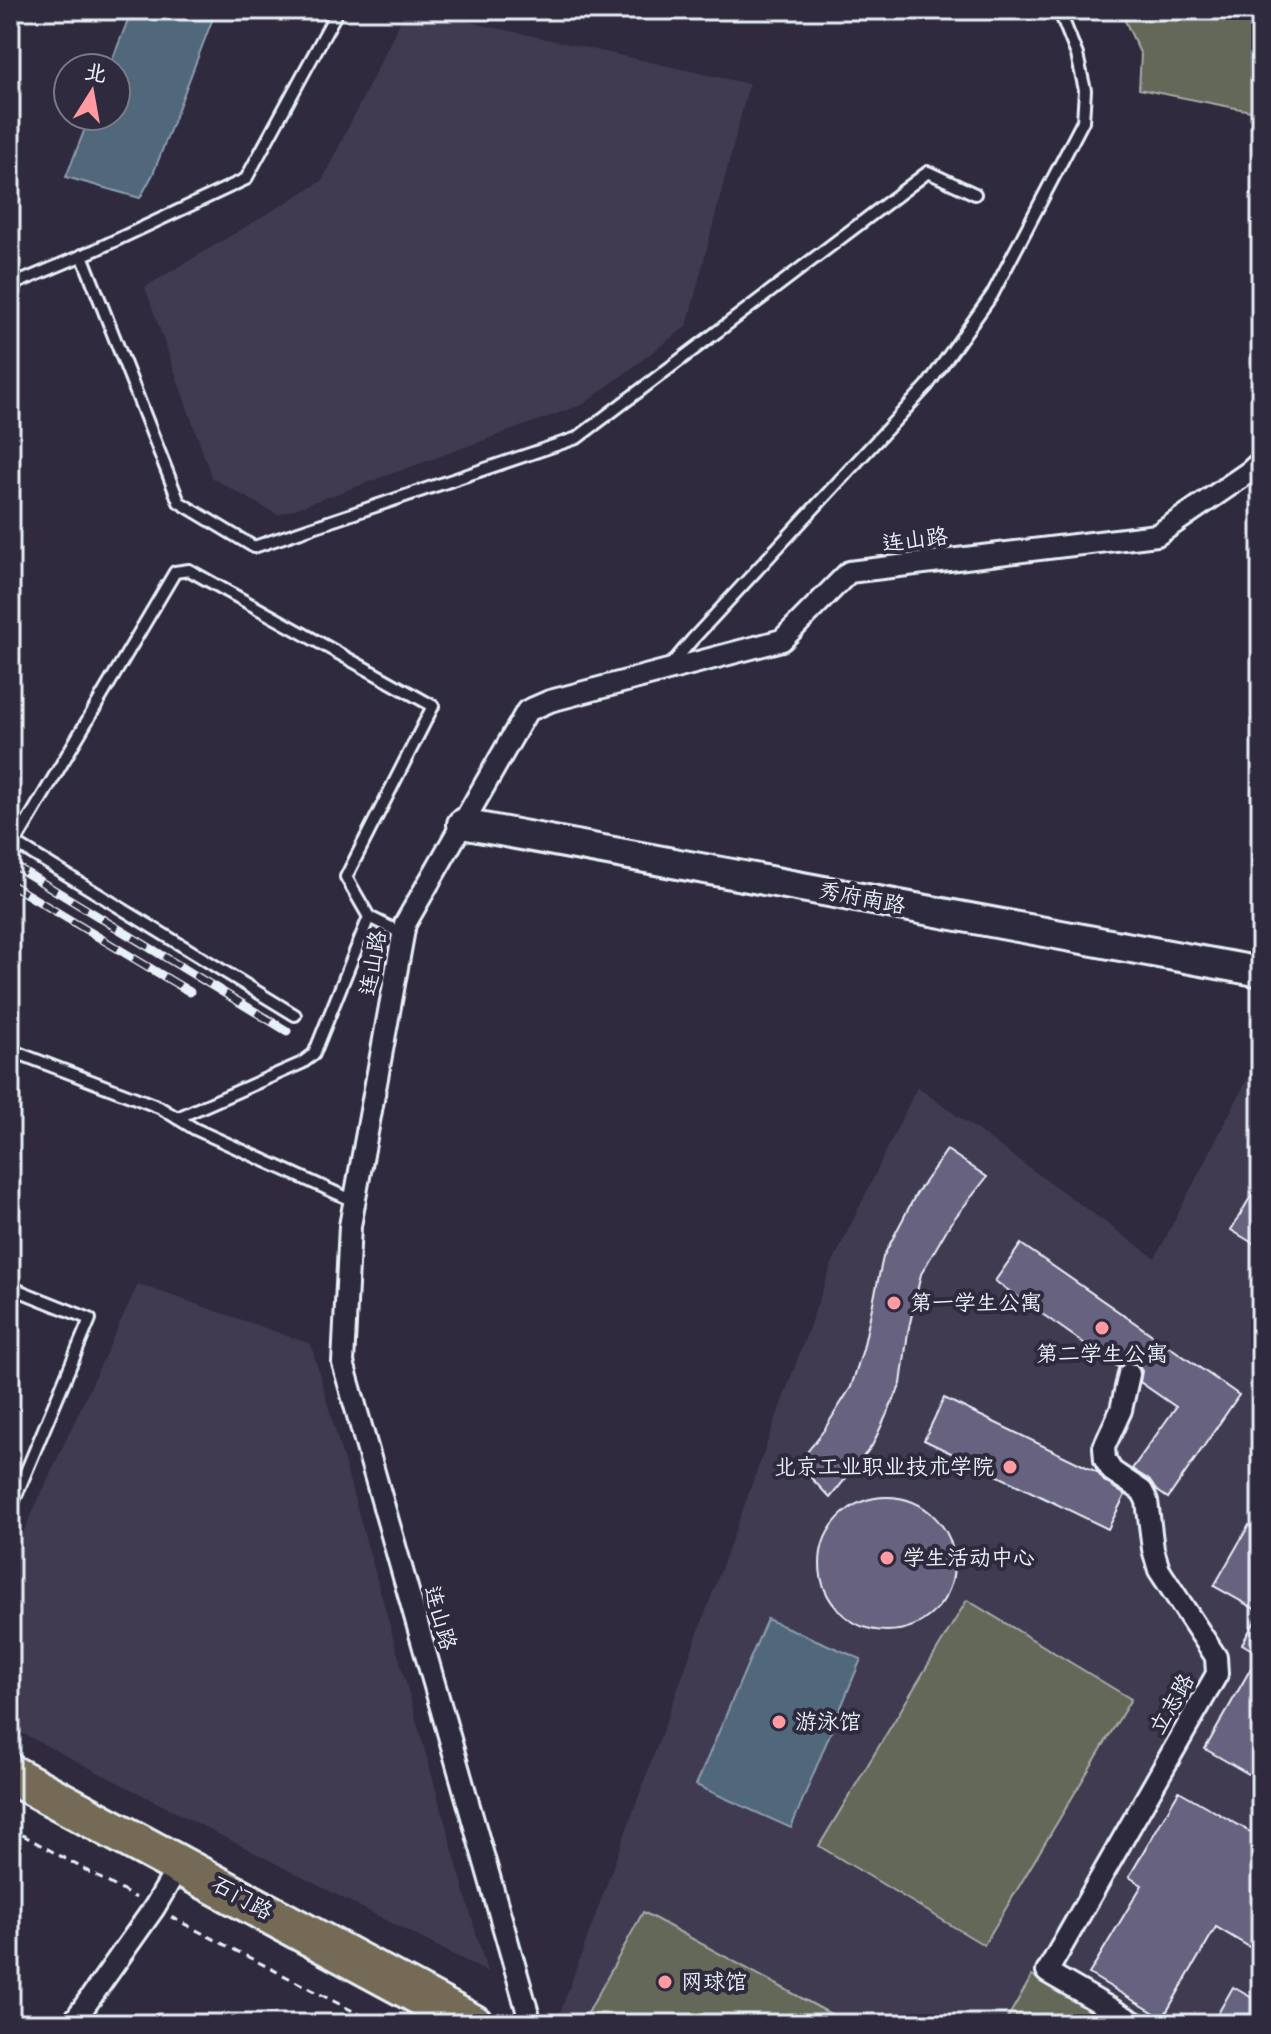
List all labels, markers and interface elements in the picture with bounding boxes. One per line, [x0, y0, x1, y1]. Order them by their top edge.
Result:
north arrow [52, 52, 132, 132]
text: 北 [82, 58, 109, 89]
street label: 连山路 [881, 522, 949, 558]
street label: 秀府南路 [816, 876, 908, 920]
street label: 连山路 [353, 928, 393, 998]
place label: 第一学生公寓 [910, 1289, 1042, 1317]
marker: 第一学生公寓 [885, 1294, 903, 1312]
marker: 第二学生公寓 [1093, 1319, 1111, 1337]
place label: 第二学生公寓 [1036, 1340, 1168, 1368]
place label: 北京工业职业技术学院 [774, 1453, 994, 1481]
marker: 北京工业职业技术学院 [1001, 1458, 1019, 1476]
place label: 学生活动中心 [903, 1544, 1035, 1572]
marker: 学生活动中心 [878, 1549, 896, 1567]
street label: 连山路 [417, 1582, 463, 1654]
street label: 立志路 [1143, 1668, 1201, 1740]
place label: 游泳馆 [795, 1708, 861, 1736]
marker: 游泳馆 [770, 1713, 788, 1731]
street label: 石门路 [206, 1870, 278, 1926]
place label: 网球馆 [681, 1968, 747, 1996]
marker: 网球馆 [656, 1973, 674, 1991]

